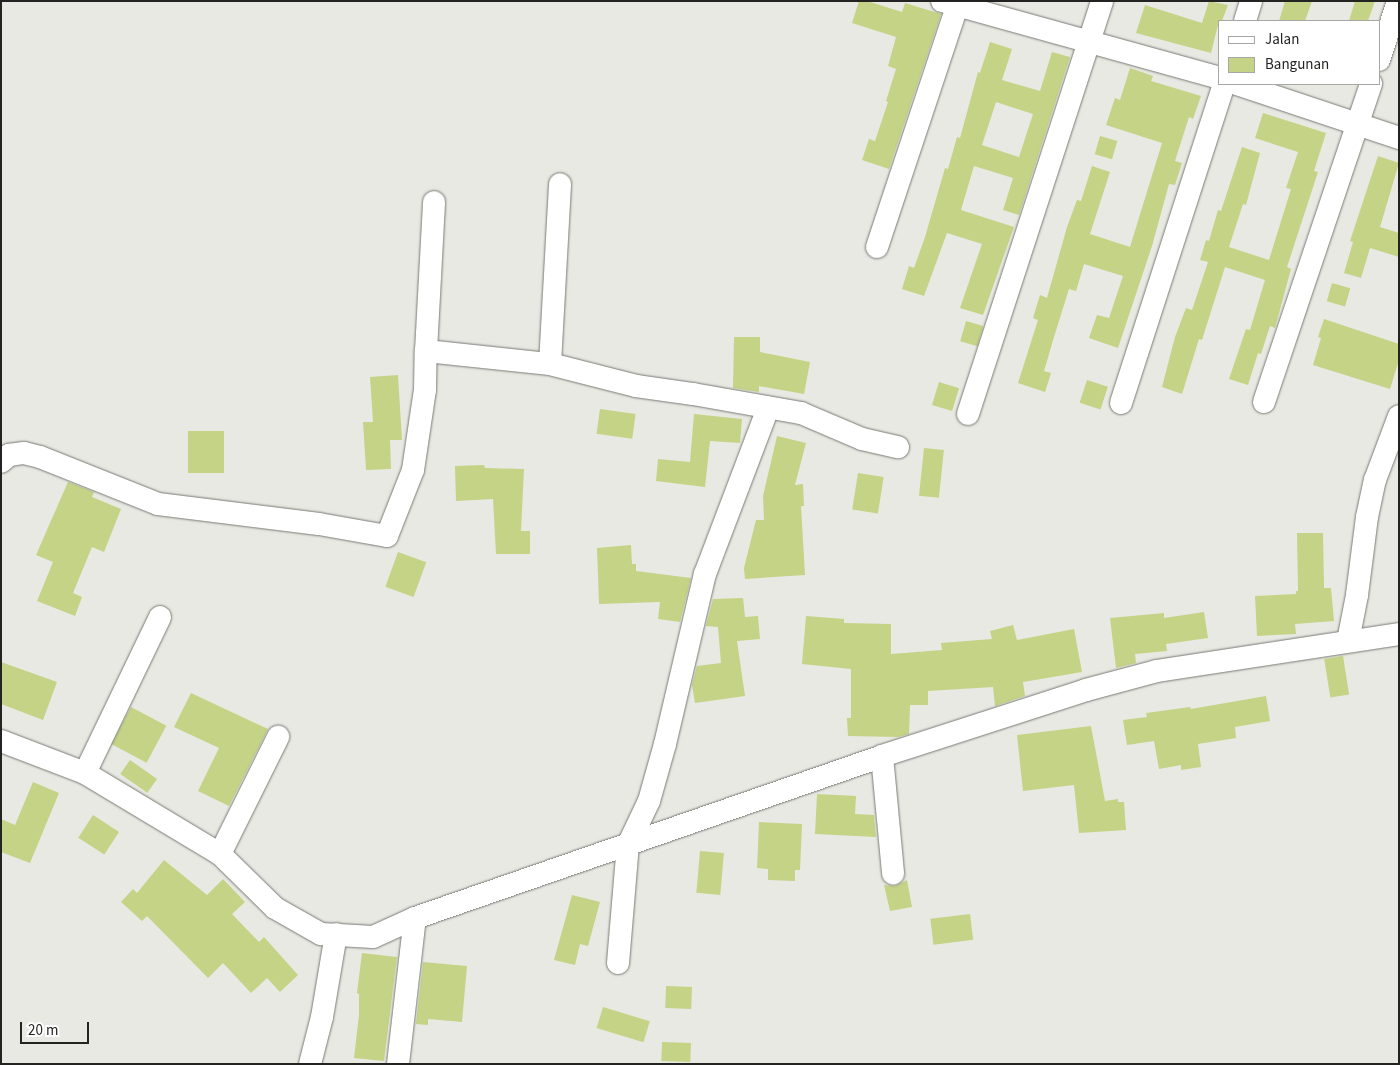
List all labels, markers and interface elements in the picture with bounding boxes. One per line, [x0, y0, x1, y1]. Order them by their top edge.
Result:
legend [1218, 20, 1380, 85]
text: Jalan [1265, 29, 1299, 50]
text: Bangunan [1265, 54, 1329, 75]
scale bar [22, 1012, 91, 1044]
text: 20 m [28, 1020, 58, 1041]

